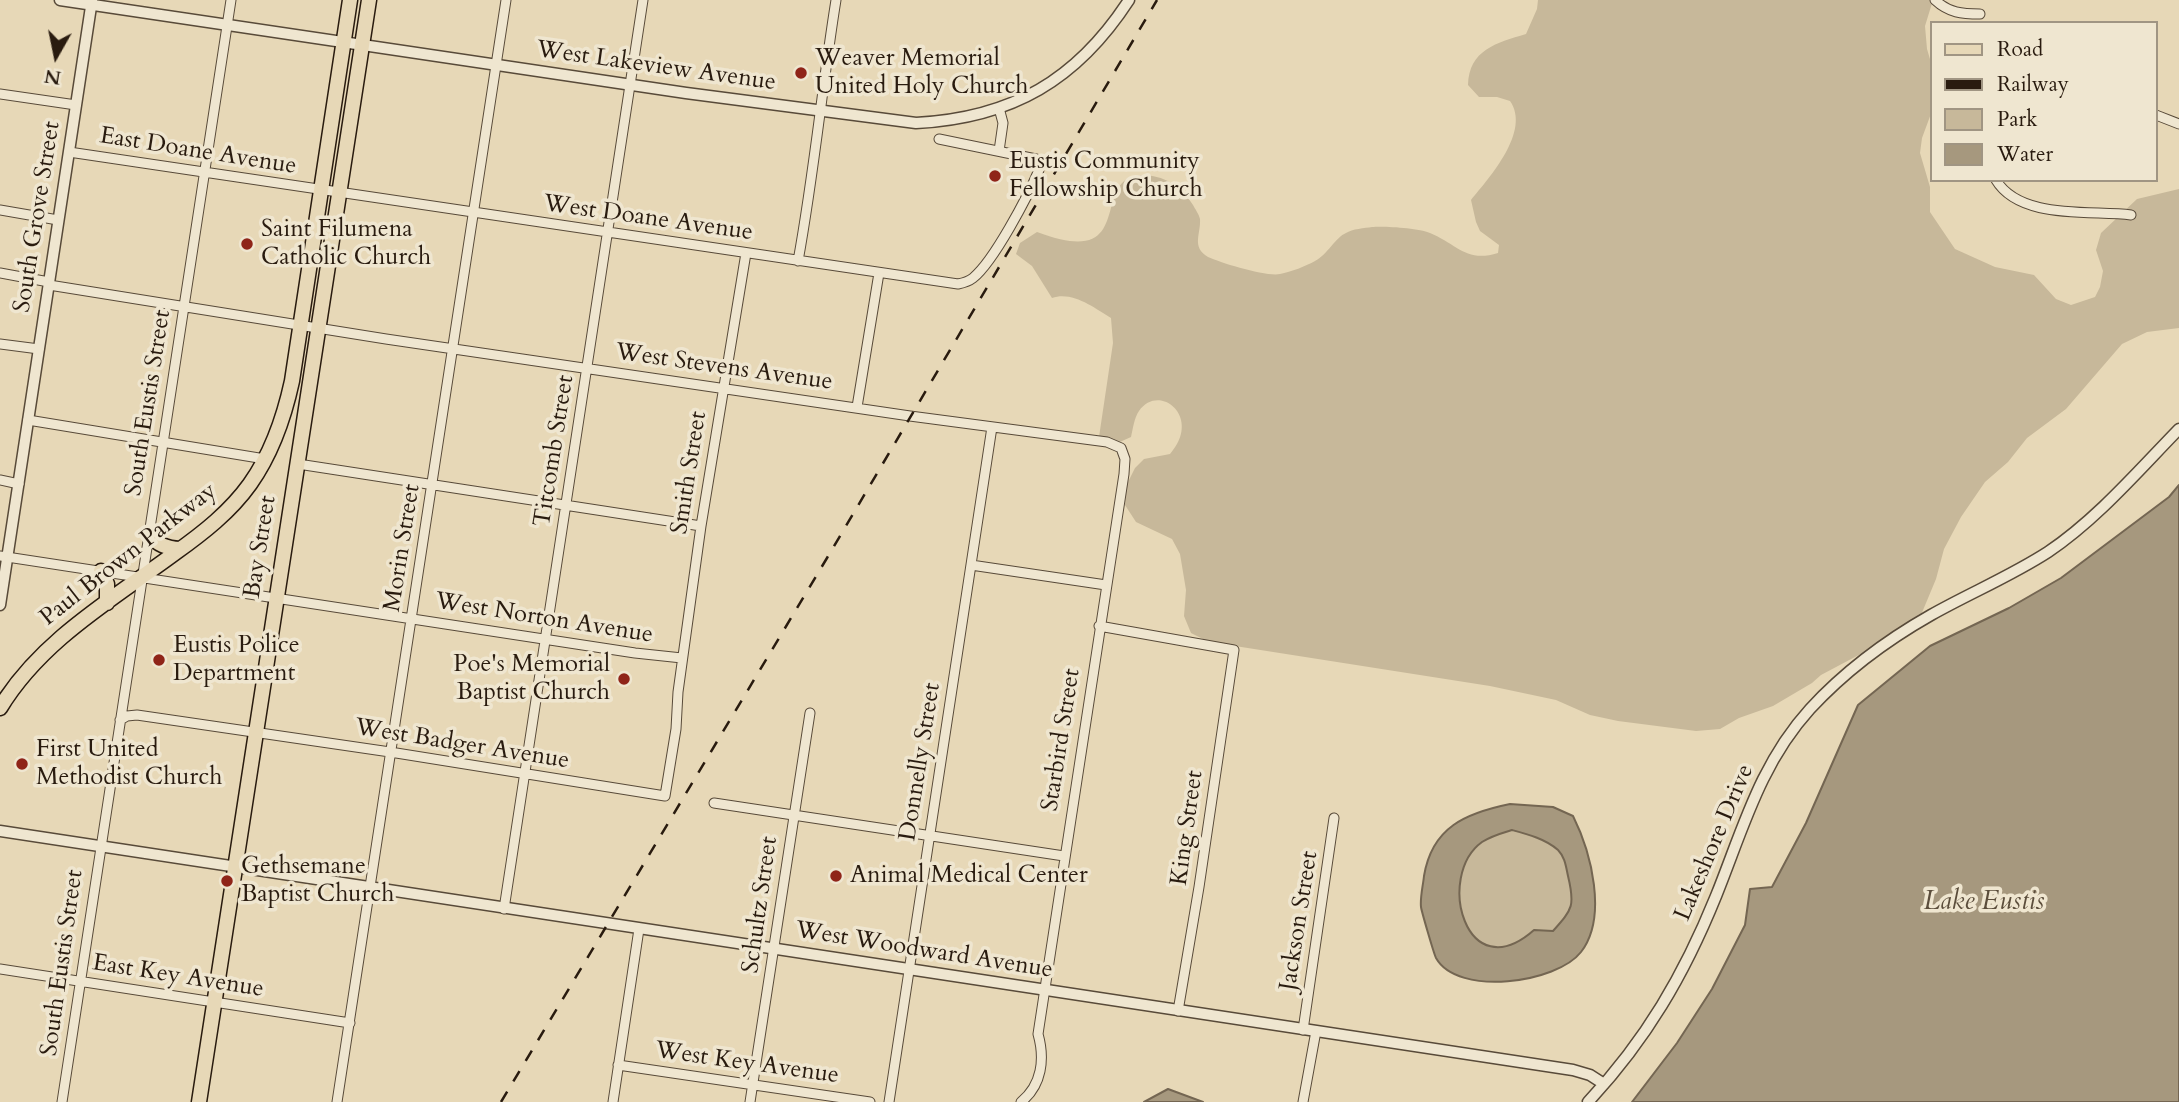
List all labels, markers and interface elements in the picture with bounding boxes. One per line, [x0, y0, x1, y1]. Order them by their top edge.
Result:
north arrow [21, 21, 91, 91]
legend [1930, 21, 2158, 182]
text: Road [1997, 35, 2043, 64]
street label: West Lakeview Avenue [534, 36, 778, 98]
place label: Weaver Memorial United Holy Church [815, 45, 1029, 101]
text: N [43, 63, 63, 91]
marker: Weaver Memorial United Holy Church [793, 65, 809, 81]
text: Railway [1997, 70, 2069, 99]
text: Park [1997, 105, 2037, 134]
street label: South Grove Street [9, 119, 67, 315]
street label: East Doane Avenue [98, 122, 298, 182]
text: Water [1997, 140, 2053, 169]
place label: Eustis Community Fellowship Church [1009, 148, 1203, 204]
marker: Eustis Community Fellowship Church [987, 168, 1003, 184]
street label: West Doane Avenue [541, 190, 755, 248]
place label: Saint Filumena Catholic Church [261, 216, 431, 272]
marker: Saint Filumena Catholic Church [239, 236, 255, 252]
street label: South Eustis Street [120, 308, 178, 498]
street label: West Stevens Avenue [614, 339, 834, 397]
street label: Titcomb Street [529, 373, 581, 529]
street label: Smith Street [666, 410, 714, 536]
street label: Paul Brown Parkway [35, 477, 223, 633]
street label: Morin Street [379, 482, 427, 614]
street label: Bay Street [239, 494, 283, 600]
street label: West Norton Avenue [433, 588, 655, 650]
place label: Eustis Police Department [173, 632, 300, 688]
place label: Poe's Memorial Baptist Church [453, 651, 610, 707]
marker: Eustis Police Department [151, 652, 167, 668]
street label: Starbird Street [1037, 667, 1087, 813]
marker: Poe's Memorial Baptist Church [616, 671, 632, 687]
street label: Donnelly Street [894, 681, 948, 843]
street label: West Badger Avenue [353, 714, 571, 776]
place label: First United Methodist Church [36, 736, 222, 792]
marker: First United Methodist Church [14, 756, 30, 772]
street label: Lakeshore Drive [1669, 761, 1761, 925]
street label: King Street [1166, 769, 1210, 887]
street label: Schultz Street [737, 835, 785, 975]
street label: Jackson Street [1275, 849, 1325, 993]
place label: Gethsemane Baptist Church [241, 853, 394, 909]
place label: Animal Medical Center [850, 862, 1088, 890]
street label: South Eustis Street [36, 868, 90, 1058]
marker: Animal Medical Center [828, 868, 844, 884]
marker: Gethsemane Baptist Church [219, 873, 235, 889]
water label: Lake Eustis [1924, 887, 2044, 919]
street label: West Woodward Avenue [793, 916, 1055, 986]
street label: East Key Avenue [90, 949, 266, 1005]
street label: West Key Avenue [653, 1037, 841, 1091]

